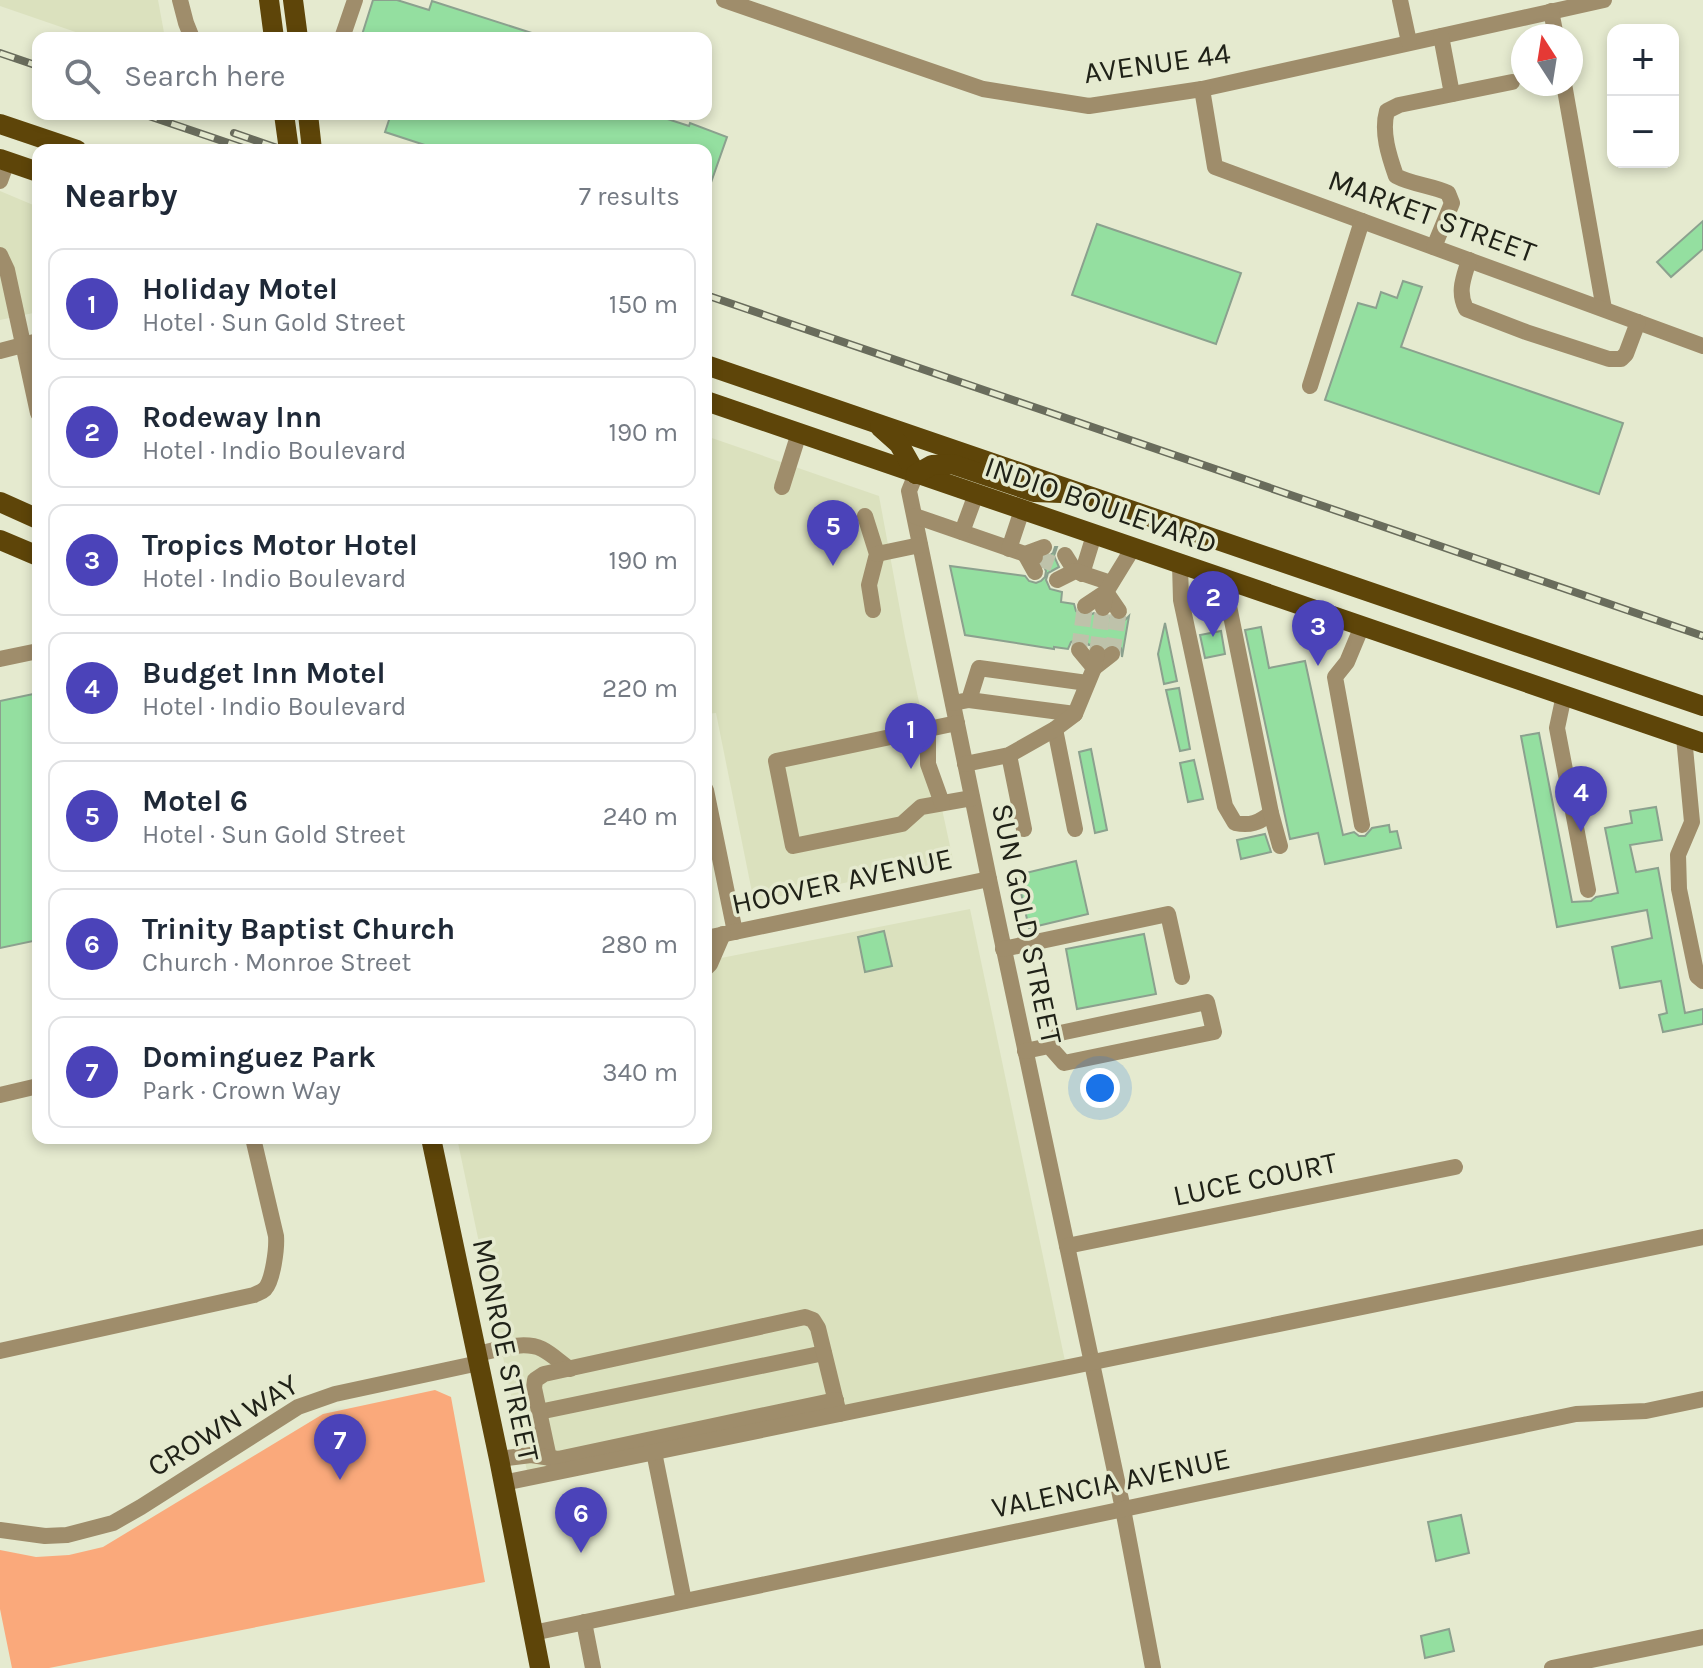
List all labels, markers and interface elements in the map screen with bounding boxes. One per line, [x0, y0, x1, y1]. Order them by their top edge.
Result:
north arrow [1511, 24, 1583, 96]
map controls [1607, 24, 1679, 168]
button: + [1607, 24, 1679, 96]
search box [32, 32, 712, 120]
street label: AVENUE 44 [1081, 35, 1233, 91]
icon: search [60, 54, 104, 98]
text: Search here [124, 58, 285, 94]
button: − [1607, 96, 1679, 168]
street label: MARKET STREET [1323, 162, 1541, 270]
text: Nearby [64, 176, 178, 216]
text: 7 results [579, 181, 680, 212]
text: Holiday Motel [142, 271, 338, 307]
text: 1 [87, 289, 97, 320]
text: 150 m [609, 289, 678, 320]
text: Hotel · Sun Gold Street [142, 307, 406, 338]
text: Rodeway Inn [142, 399, 322, 435]
text: 2 [84, 417, 100, 448]
text: 190 m [608, 417, 678, 448]
text: Hotel · Indio Boulevard [142, 435, 406, 466]
street label: INDIO BOULEVARD [980, 448, 1222, 562]
pin: 5 [807, 500, 859, 566]
text: Tropics Motor Hotel [142, 527, 418, 563]
text: 3 [84, 545, 100, 576]
text: 190 m [608, 545, 678, 576]
text: Hotel · Indio Boulevard [142, 563, 406, 594]
pin: 2 [1187, 571, 1239, 637]
pin: 3 [1292, 600, 1344, 666]
text: Budget Inn Motel [142, 655, 386, 691]
text: 4 [84, 673, 100, 704]
text: 220 m [602, 673, 678, 704]
text: Hotel · Indio Boulevard [142, 691, 406, 722]
pin: 1 [885, 703, 937, 769]
pin: 4 [1555, 766, 1607, 832]
text: Motel 6 [142, 783, 248, 819]
street label: SUN GOLD STREET [984, 800, 1070, 1048]
text: 5 [84, 801, 100, 832]
text: 240 m [602, 801, 678, 832]
text: Hotel · Sun Gold Street [142, 819, 406, 850]
street label: HOOVER AVENUE [728, 840, 956, 922]
text: Trinity Baptist Church [142, 911, 455, 947]
text: 6 [84, 929, 100, 960]
text: 280 m [601, 929, 678, 960]
text: Church · Monroe Street [142, 947, 411, 978]
text: Dominguez Park [142, 1039, 376, 1075]
text: 7 [86, 1057, 98, 1088]
text: 340 m [602, 1057, 678, 1088]
your location [1080, 1068, 1120, 1108]
text: Park · Crown Way [142, 1075, 341, 1106]
street label: LUCE COURT [1170, 1144, 1340, 1214]
street label: MONROE STREET [465, 1235, 547, 1465]
street label: CROWN WAY [141, 1366, 305, 1484]
pin: 7 [314, 1414, 366, 1480]
street label: VALENCIA AVENUE [989, 1440, 1233, 1526]
pin: 6 [555, 1487, 607, 1553]

